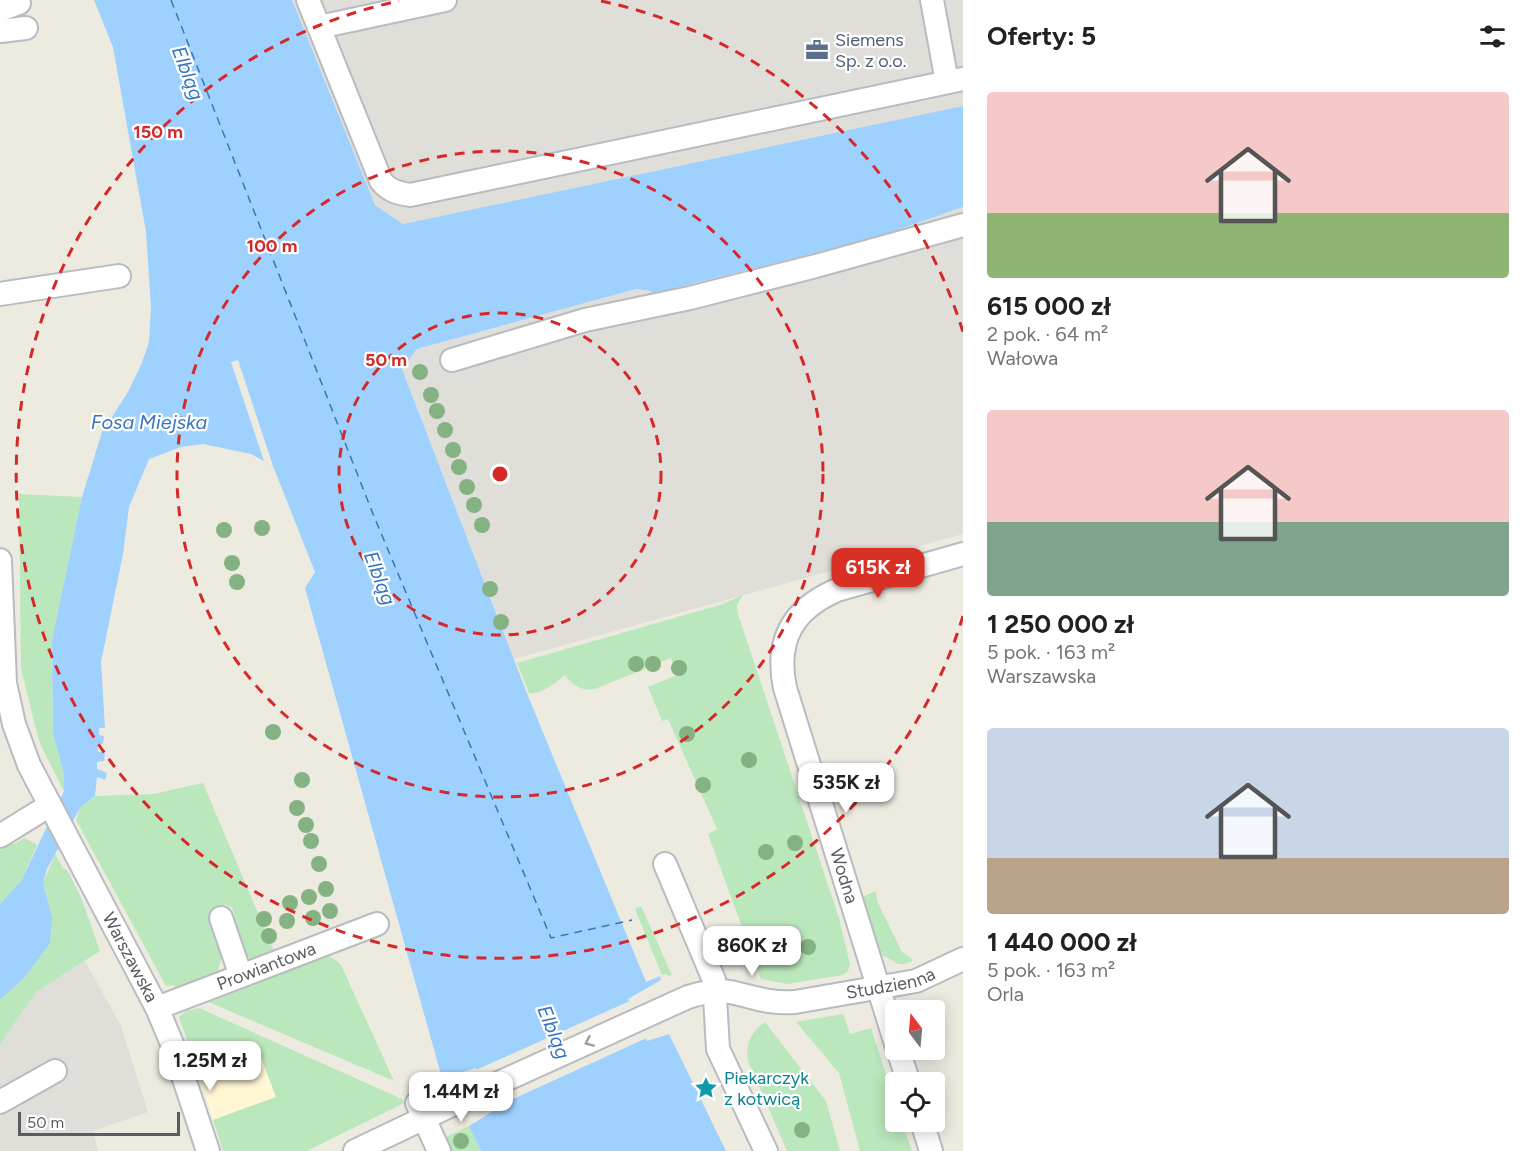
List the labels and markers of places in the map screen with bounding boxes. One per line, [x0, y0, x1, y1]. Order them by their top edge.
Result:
place label: Siemens Sp. z o.o. [835, 29, 907, 72]
office icon: Siemens Sp. z o.o. [804, 37, 830, 63]
centre of rings [490, 464, 510, 484]
pin: 615K zł [823, 548, 933, 599]
pin: 535K zł [791, 763, 901, 814]
pin: 860K zł [697, 926, 807, 977]
pin: 1.25M zł [148, 1041, 272, 1092]
place label: Piekarczyk z kotwicą [724, 1067, 809, 1110]
pin: 1.44M zł [399, 1072, 523, 1123]
place icon: Piekarczyk z kotwicą [693, 1075, 719, 1101]

